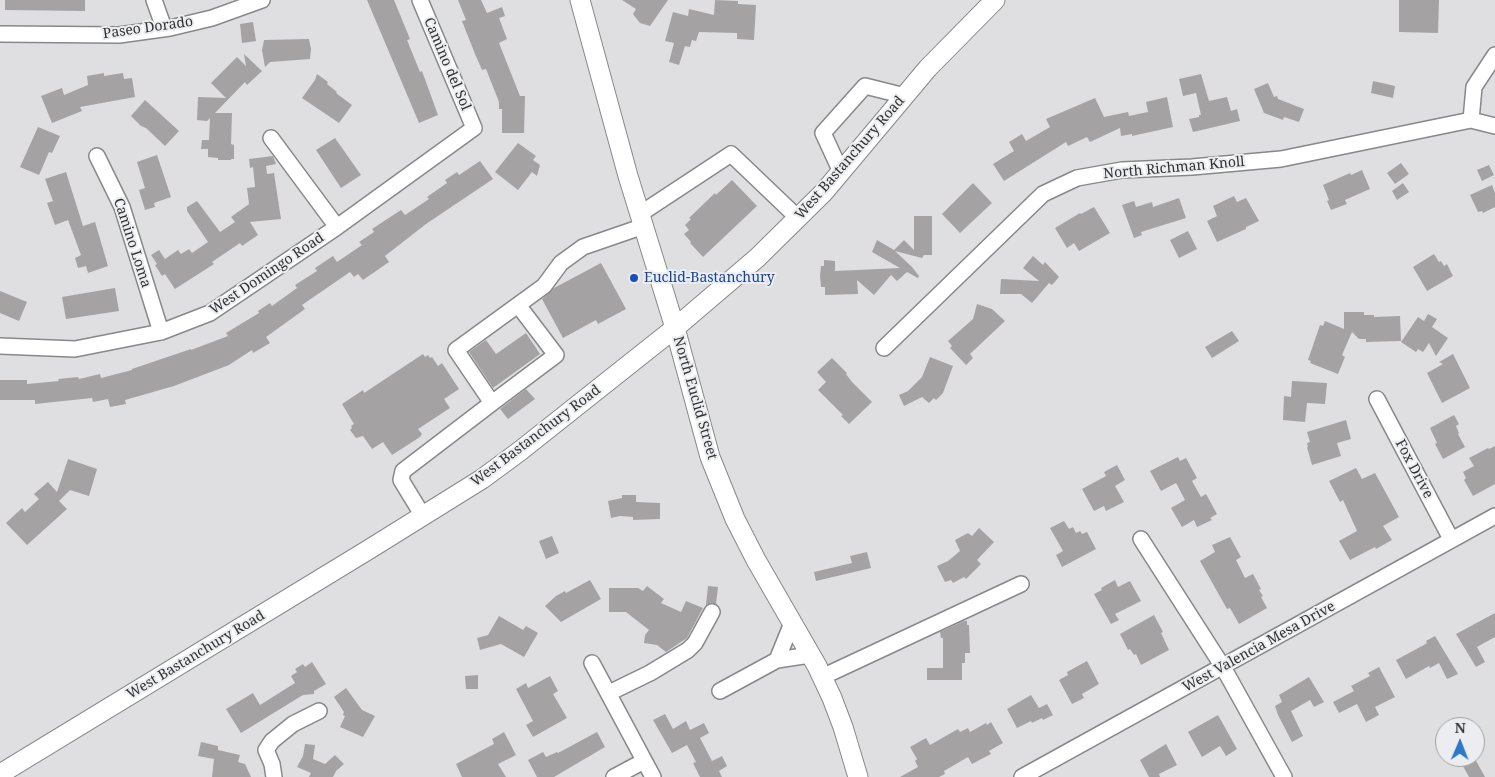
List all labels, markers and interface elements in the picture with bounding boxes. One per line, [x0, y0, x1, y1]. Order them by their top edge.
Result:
street label: Paseo Dorado [102, 13, 194, 43]
street label: Camino del Sol [420, 15, 474, 113]
street label: West Bastanchury Road [792, 93, 908, 223]
street label: North Richman Knoll [1103, 153, 1245, 183]
street label: Camino Loma [110, 196, 154, 290]
street label: West Domingo Road [207, 230, 327, 318]
place label: Euclid-Bastanchury [644, 270, 775, 286]
marker: Euclid-Bastanchury [628, 272, 640, 284]
street label: North Euclid Street [669, 334, 721, 462]
street label: West Bastanchury Road [468, 382, 604, 490]
street label: Fox Drive [1391, 437, 1437, 501]
street label: West Valencia Mesa Drive [1180, 598, 1338, 696]
street label: West Bastanchury Road [124, 607, 268, 703]
north arrow [1435, 717, 1485, 767]
text: N [1455, 718, 1466, 737]

